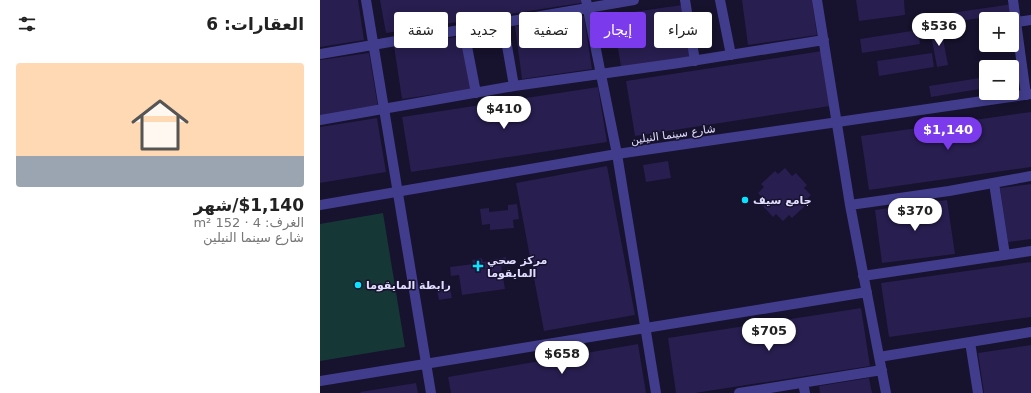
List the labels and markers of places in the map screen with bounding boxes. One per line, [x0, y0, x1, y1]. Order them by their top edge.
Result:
pin: $536 [915, 13, 963, 47]
pin: $410 [480, 96, 528, 130]
pin: $1,140 [915, 117, 981, 151]
place label: جامع سيف [753, 194, 812, 207]
marker: جامع سيف [740, 195, 750, 205]
pin: $370 [891, 198, 939, 232]
place label: مركز صحي المايقوما [487, 254, 547, 280]
marker: مركز صحي المايقوما [472, 260, 484, 272]
place label: رابطة المايقوما [366, 279, 451, 292]
marker: رابطة المايقوما [353, 280, 363, 290]
pin: $705 [745, 318, 793, 352]
pin: $658 [538, 341, 586, 375]

